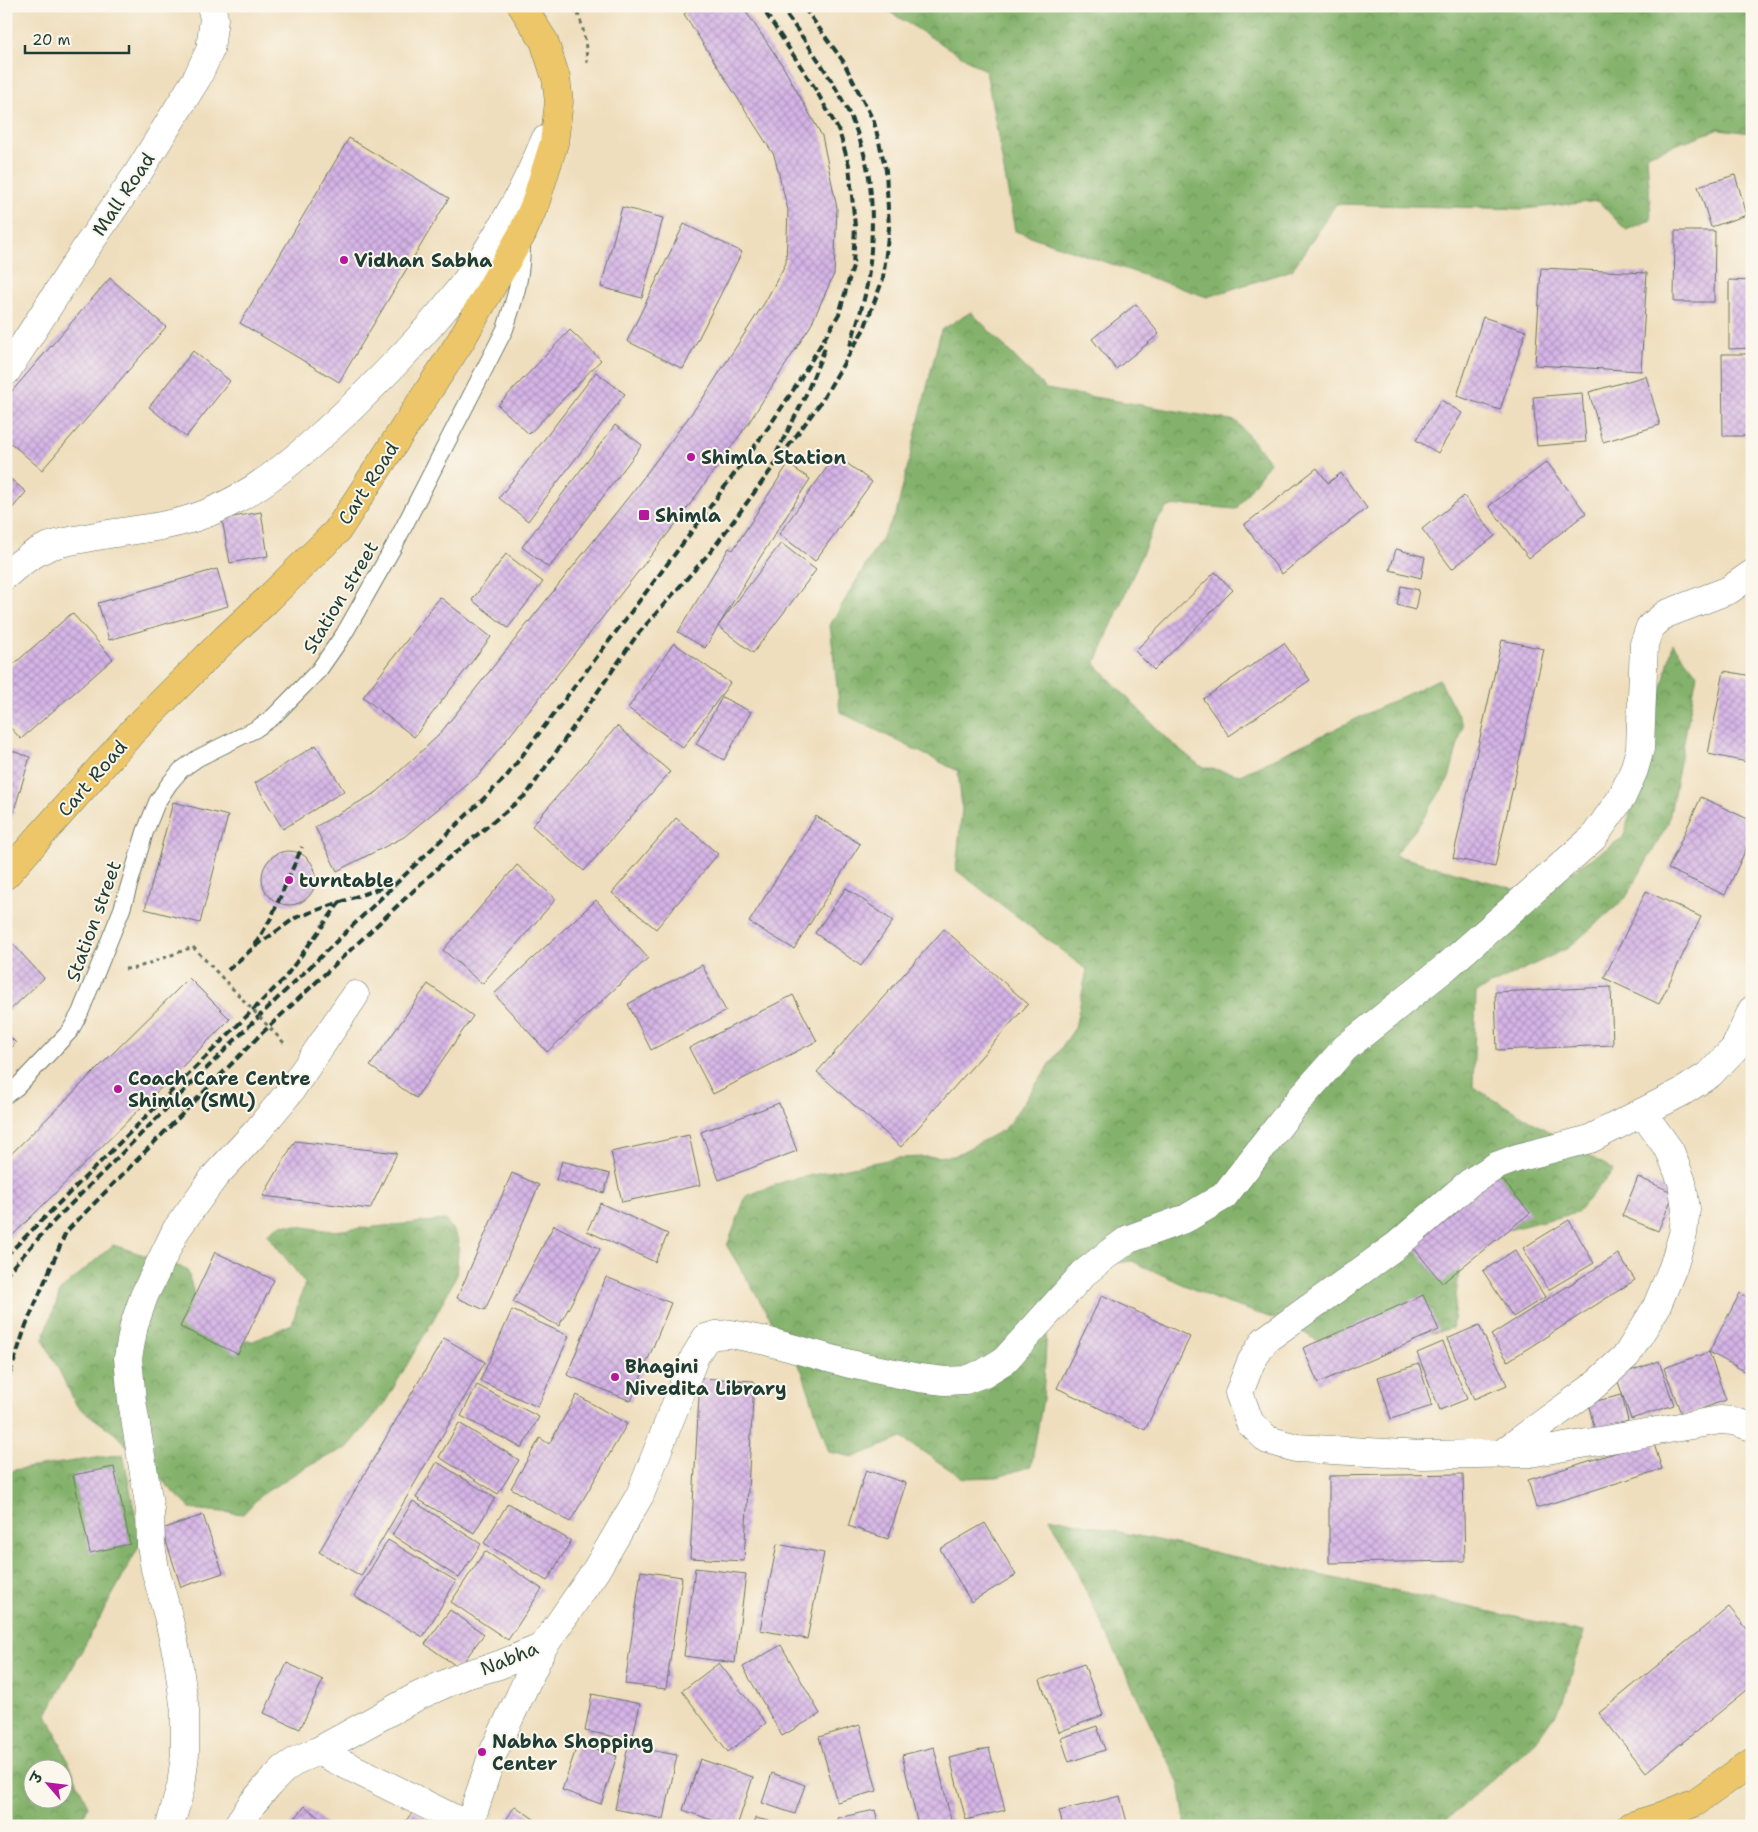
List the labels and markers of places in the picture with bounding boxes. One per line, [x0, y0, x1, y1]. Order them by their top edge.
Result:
place label: Vidhan Sabha [354, 248, 492, 273]
marker: Vidhan Sabha [338, 254, 350, 266]
place label: Shimla Station [701, 445, 846, 470]
marker: Shimla Station [685, 451, 697, 463]
place label: Shimla [655, 503, 721, 528]
marker: Shimla [637, 508, 651, 522]
place label: turntable [299, 868, 394, 893]
marker: turntable [283, 874, 295, 886]
place label: Coach Care Centre Shimla (SML) [128, 1066, 311, 1113]
marker: Coach Care Centre Shimla (SML) [112, 1083, 124, 1095]
place label: Bhagini Nivedita Library [625, 1354, 787, 1401]
marker: Bhagini Nivedita Library [609, 1371, 621, 1383]
place label: Nabha Shopping Center [492, 1729, 653, 1776]
marker: Nabha Shopping Center [476, 1746, 488, 1758]

